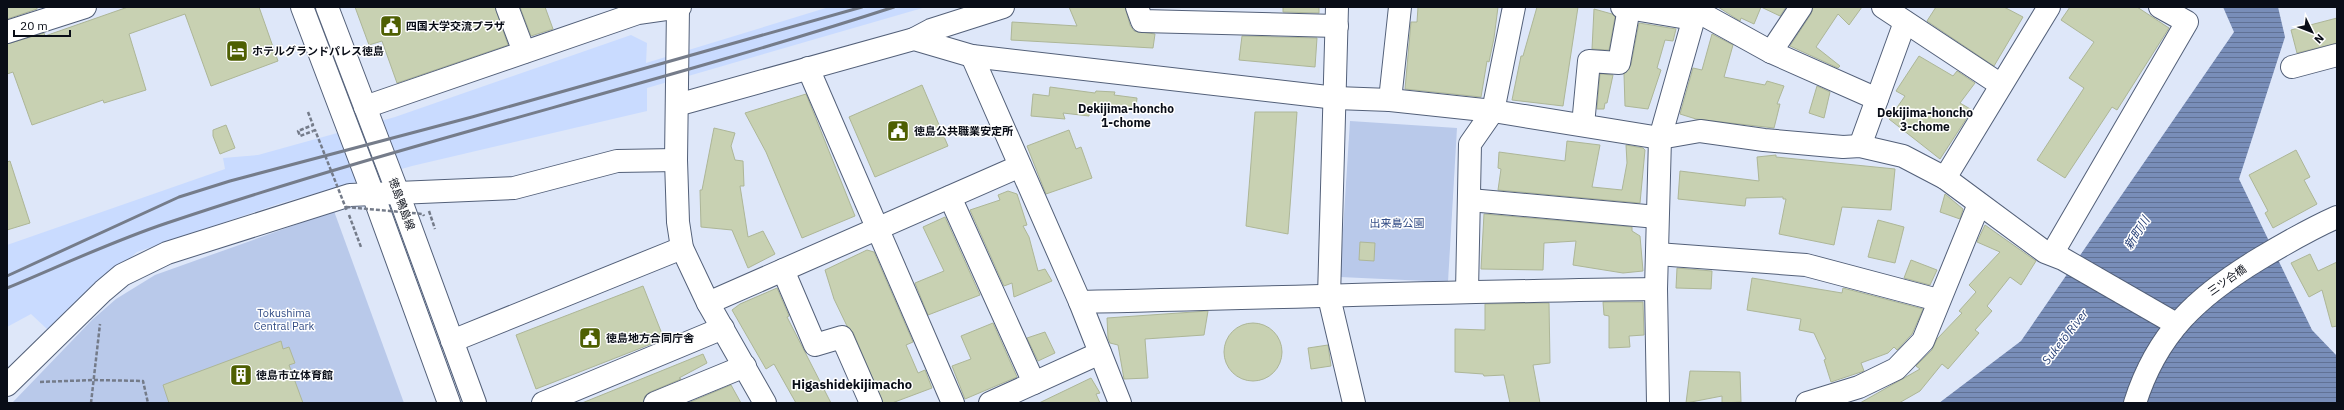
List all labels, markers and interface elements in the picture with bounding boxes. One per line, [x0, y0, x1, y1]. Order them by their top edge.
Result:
scale bar [14, 12, 70, 38]
north arrow [2292, 12, 2332, 52]
public building icon: 四国大学交流プラザ [378, 13, 404, 39]
text: 20 m [20, 18, 48, 33]
place label: 四国大学交流プラザ [406, 19, 505, 33]
text: N [2311, 31, 2327, 47]
hotel icon: ホテルグランドパレス徳島 [224, 38, 250, 64]
place label: ホテルグランドパレス徳島 [252, 44, 384, 58]
district label: Dekijima-honcho 1-chome [1078, 101, 1174, 130]
district label: Dekijima-honcho 3-chome [1877, 105, 1973, 134]
public building icon: 徳島公共職業安定所 [885, 118, 911, 144]
place label: 徳島公共職業安定所 [914, 124, 1013, 138]
street label: 徳島鴨島線 [386, 176, 418, 232]
water label: 新町川 [2121, 212, 2154, 252]
park label: 出来島公園 [1370, 216, 1425, 230]
street label: 三ツ合橋 [2205, 262, 2249, 298]
park label: Tokushima Central Park [254, 306, 315, 333]
water label: Suketō River [2038, 306, 2091, 367]
public building icon: 徳島地方合同庁舎 [577, 325, 603, 351]
place label: 徳島地方合同庁舎 [606, 331, 695, 345]
building icon: 徳島市立体育館 [228, 362, 254, 388]
place label: 徳島市立体育館 [256, 368, 333, 382]
district label: Higashidekijimacho [792, 376, 912, 393]

